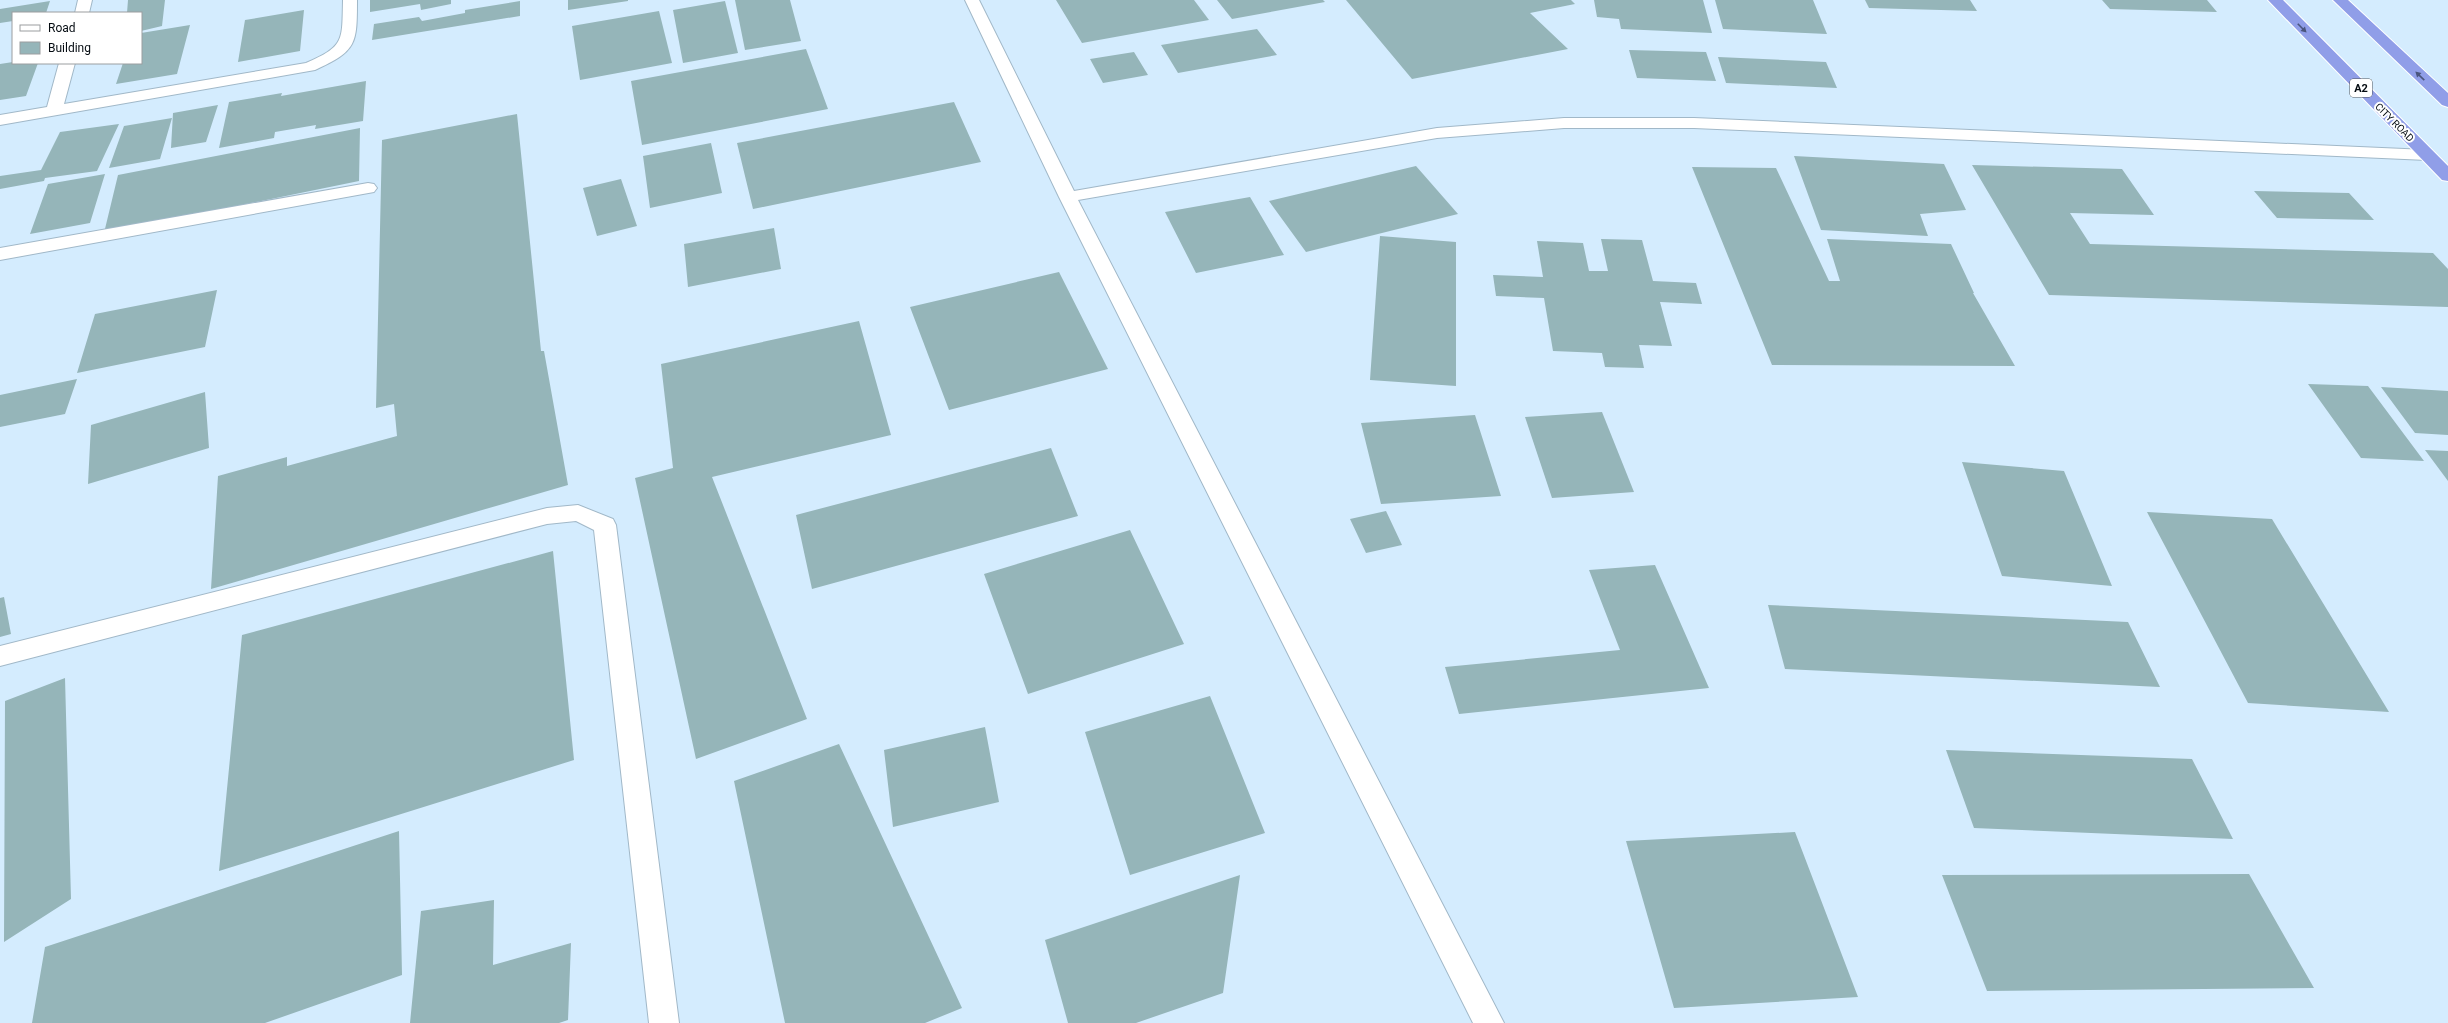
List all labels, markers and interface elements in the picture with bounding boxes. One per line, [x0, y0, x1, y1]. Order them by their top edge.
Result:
legend [12, 12, 142, 64]
text: Road [48, 21, 76, 35]
one-way arrow [2297, 23, 2307, 33]
text: Building [48, 41, 91, 55]
one-way arrow [2415, 71, 2425, 80]
road number: A2 [2350, 79, 2372, 97]
street label: CITY ROAD [2373, 101, 2416, 144]

